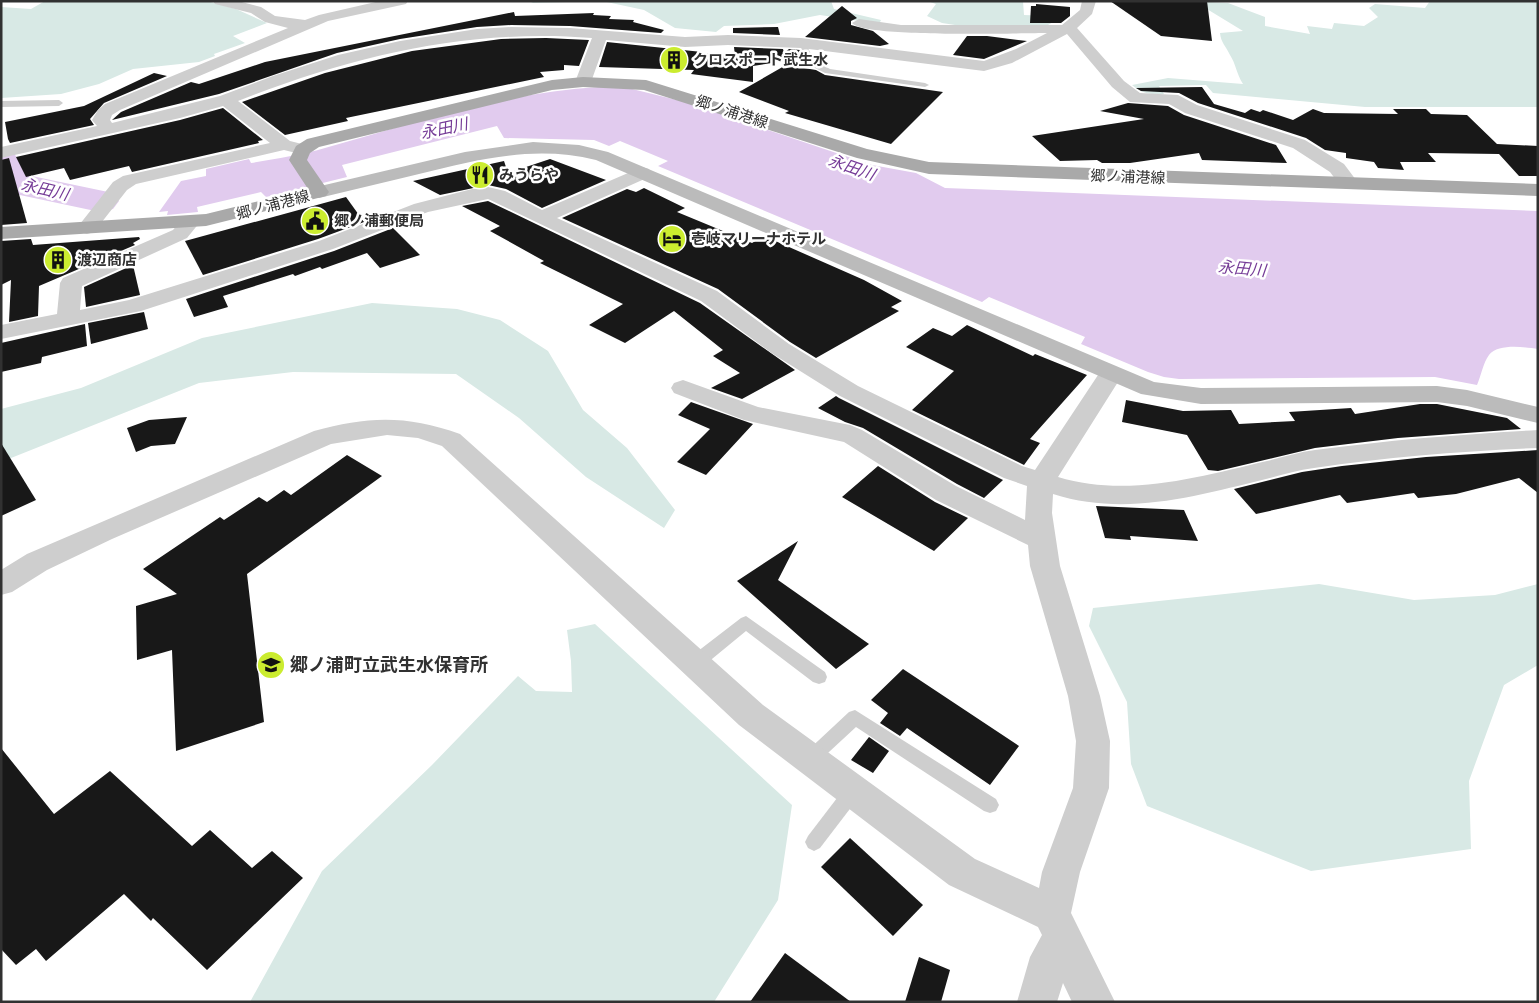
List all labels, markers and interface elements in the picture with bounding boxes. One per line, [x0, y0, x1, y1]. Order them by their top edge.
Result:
building icon: クロスポート武生水 [659, 45, 689, 75]
place label: クロスポート武生水 [693, 51, 828, 69]
street label: 郷ノ浦港線 [694, 92, 770, 132]
water label: 永田川 [419, 114, 472, 143]
water label: 永田川 [826, 151, 880, 185]
restaurant icon: みうらや [465, 160, 495, 190]
place label: みうらや [499, 166, 559, 184]
street label: 郷ノ浦港線 [1090, 167, 1166, 187]
water label: 永田川 [19, 175, 72, 205]
street label: 郷ノ浦港線 [234, 187, 312, 223]
public building icon: 郷ノ浦郵便局 [300, 206, 330, 236]
place label: 郷ノ浦郵便局 [334, 212, 424, 230]
hotel icon: 壱岐マリーナホテル [657, 224, 687, 254]
place label: 壱岐マリーナホテル [691, 230, 826, 248]
building icon: 渡辺商店 [43, 245, 73, 275]
place label: 渡辺商店 [77, 251, 137, 269]
water label: 永田川 [1217, 257, 1269, 280]
school or university icon: 郷ノ浦町立武生水保育所 [256, 650, 286, 680]
place label: 郷ノ浦町立武生水保育所 [290, 654, 488, 675]

